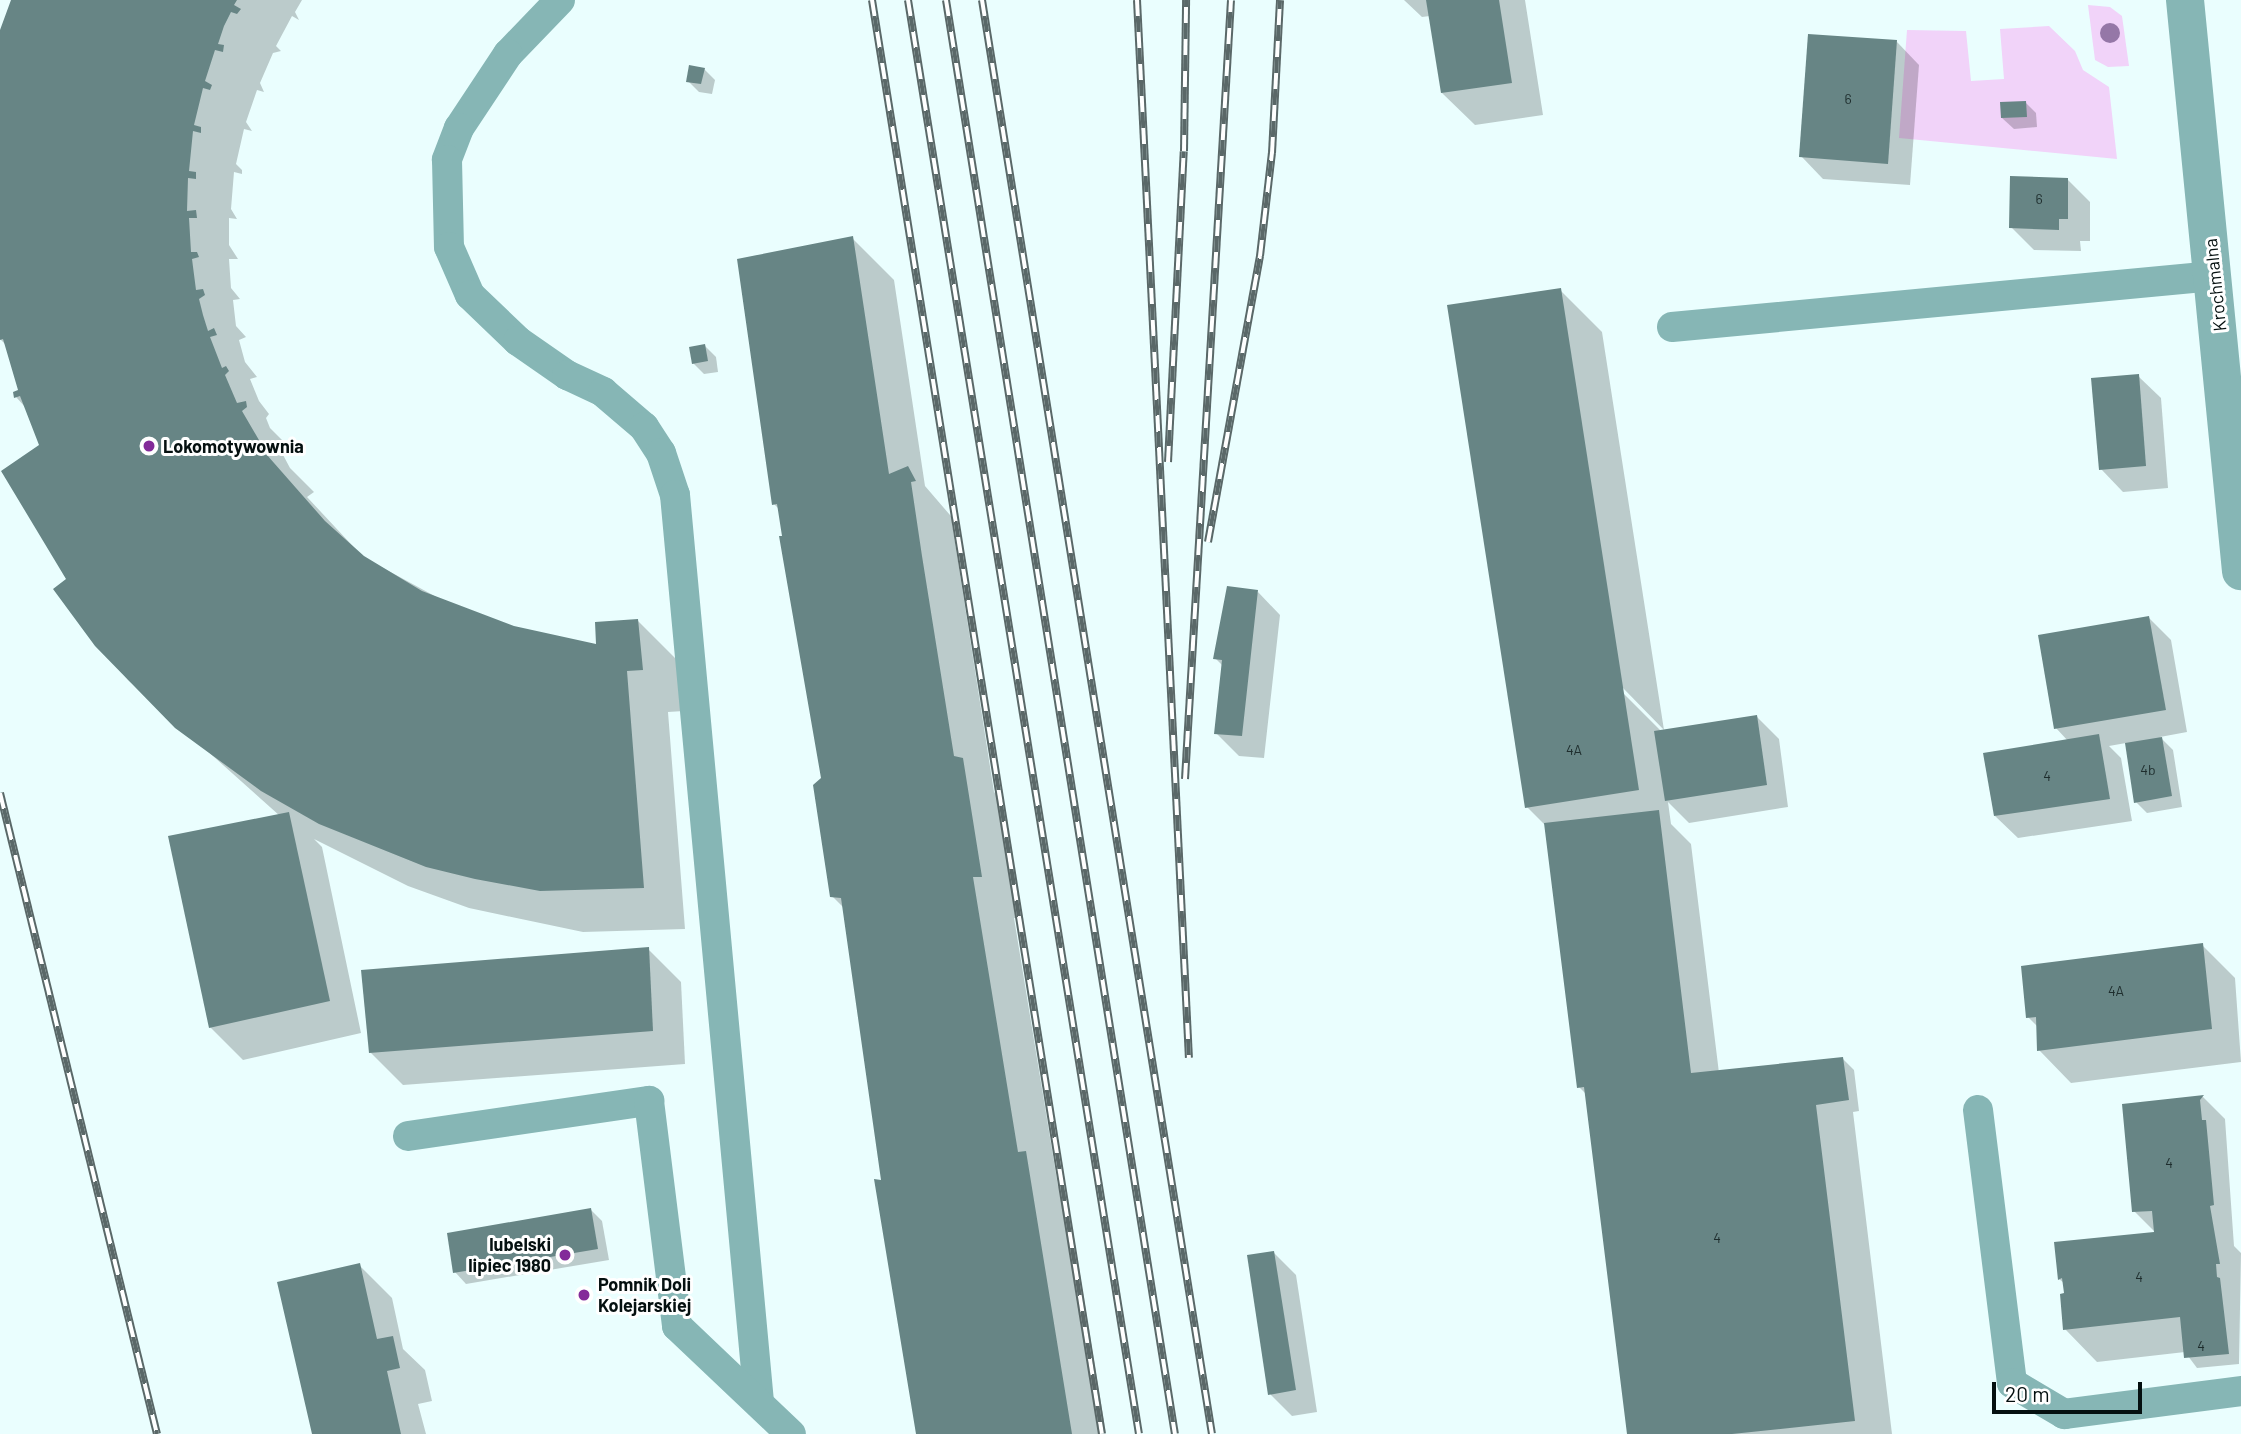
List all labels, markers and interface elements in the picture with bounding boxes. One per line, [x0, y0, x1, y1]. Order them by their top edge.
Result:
house number: 6 [1844, 91, 1852, 107]
house number: 6 [2035, 191, 2043, 207]
street label: Krochmalna [2199, 237, 2231, 333]
place label: Lokomotywownia [163, 435, 304, 457]
marker: Lokomotywownia [141, 438, 157, 454]
house number: 4A [1566, 742, 1582, 758]
house number: 4b [2140, 762, 2156, 778]
house number: 4 [2043, 768, 2051, 784]
house number: 4A [2108, 983, 2124, 999]
house number: 4 [2165, 1155, 2173, 1171]
house number: 4 [1713, 1230, 1721, 1246]
place label: lubelski lipiec 1980 [468, 1234, 551, 1276]
marker: lubelski lipiec 1980 [557, 1247, 573, 1263]
house number: 4 [2135, 1269, 2143, 1285]
place label: Pomnik Doli Kolejarskiej [598, 1274, 691, 1316]
marker: Pomnik Doli Kolejarskiej [576, 1287, 592, 1303]
house number: 4 [2197, 1338, 2205, 1354]
scale bar [1996, 1368, 2146, 1412]
text: 20 m [2005, 1381, 2050, 1406]

